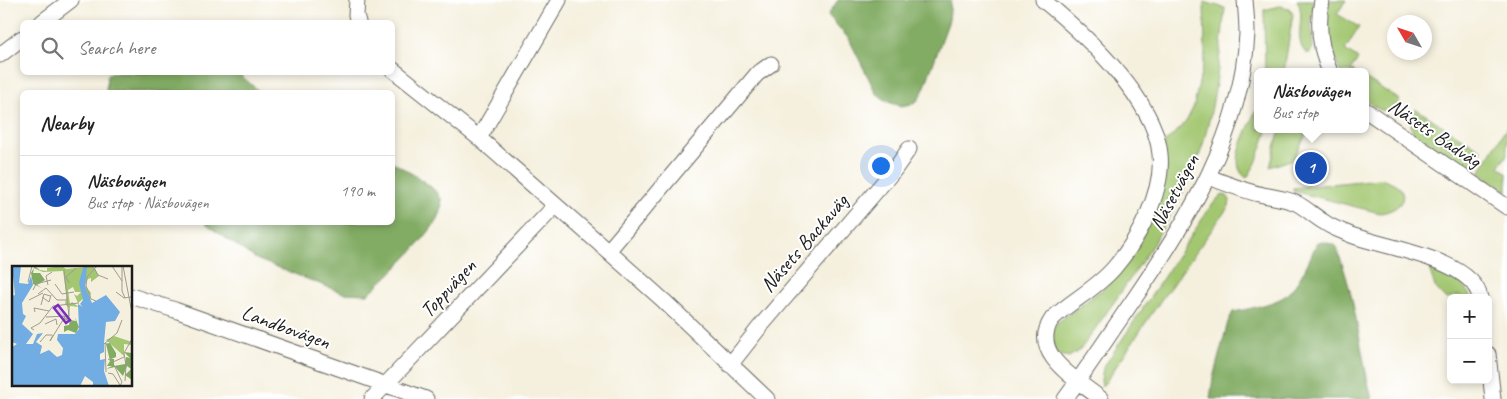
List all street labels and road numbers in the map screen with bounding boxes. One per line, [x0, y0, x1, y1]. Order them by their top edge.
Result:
street label: Näsets Badväg [1384, 93, 1488, 174]
street label: Näsetvägen [1143, 149, 1205, 235]
street label: Näsets Backaväg [754, 187, 855, 297]
street label: Toppvägen [414, 253, 482, 323]
street label: Landbovägen [238, 299, 334, 355]

